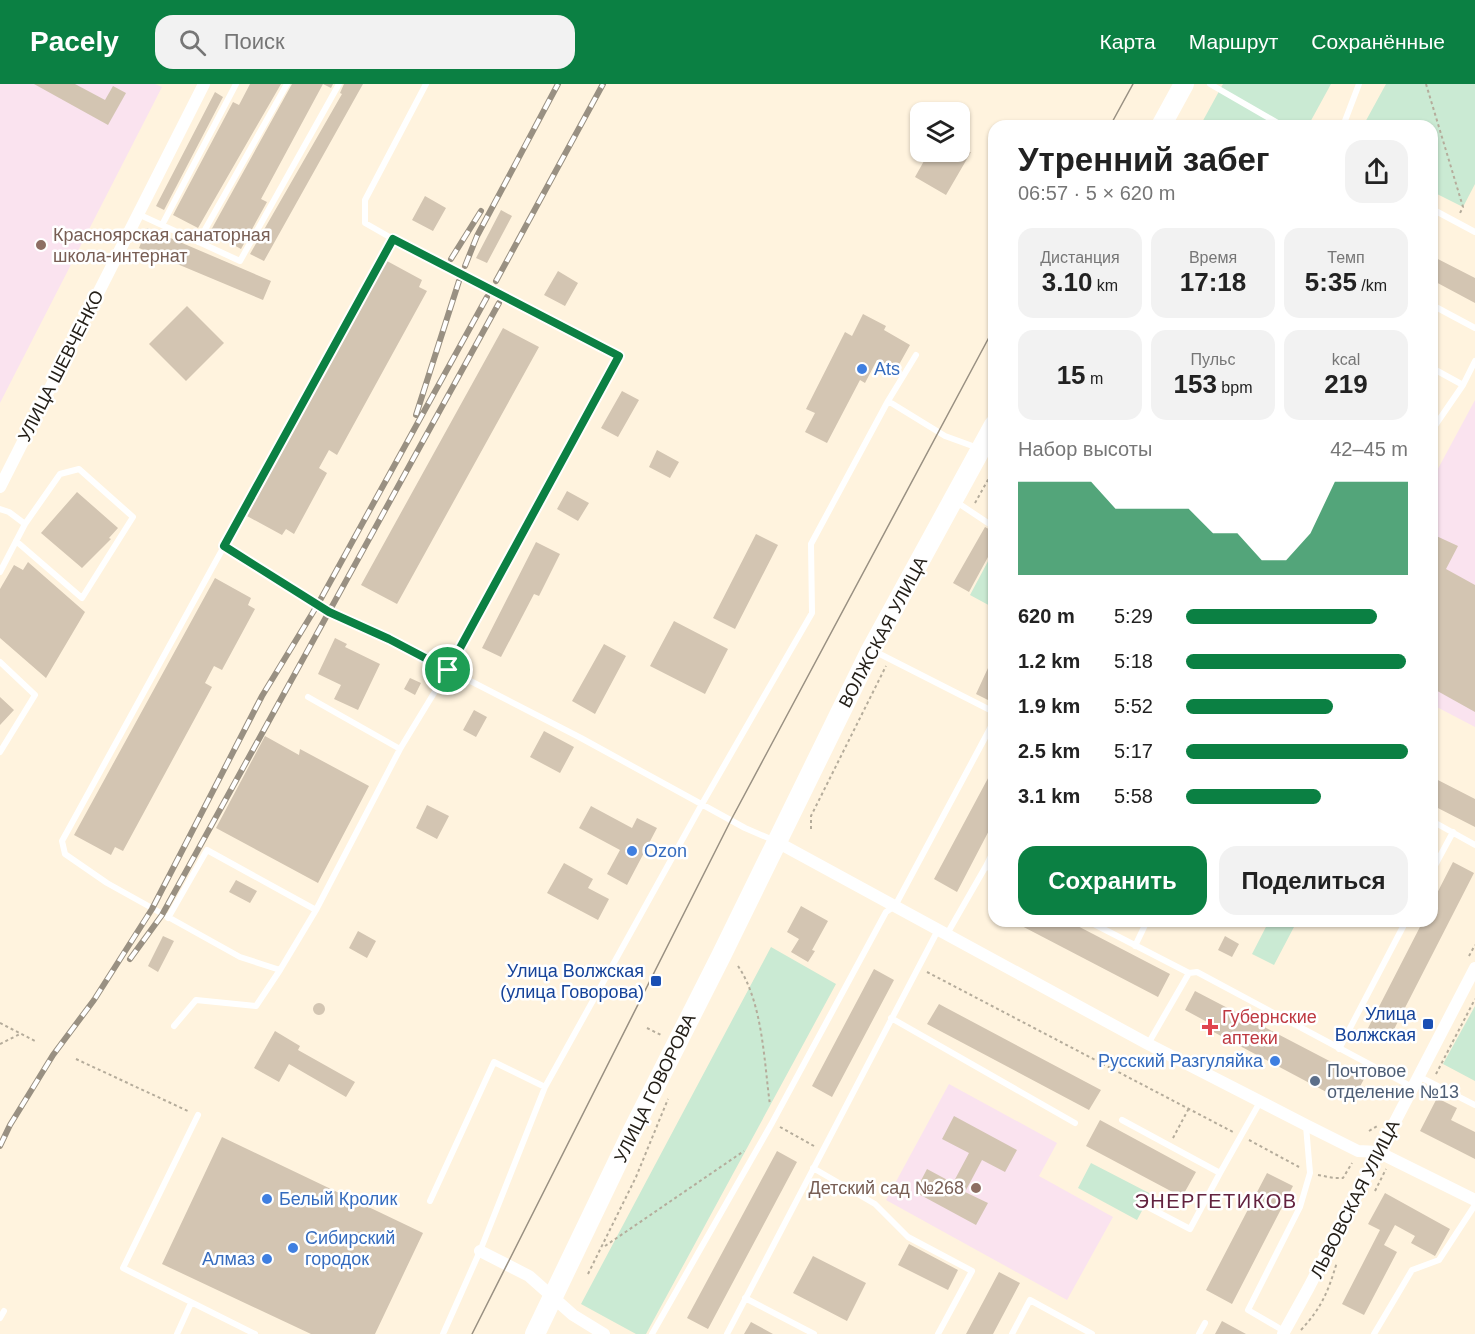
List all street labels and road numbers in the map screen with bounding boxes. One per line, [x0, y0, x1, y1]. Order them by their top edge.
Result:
street label: УЛИЦА ШЕВЧЕНКО [14, 287, 108, 445]
street label: ВОЛЖСКАЯ УЛИЦА [835, 553, 931, 711]
street label: УЛИЦА ГОВОРОВА [610, 1010, 700, 1166]
street label: ЛЬВОВСКАЯ УЛИЦА [1306, 1117, 1404, 1281]

